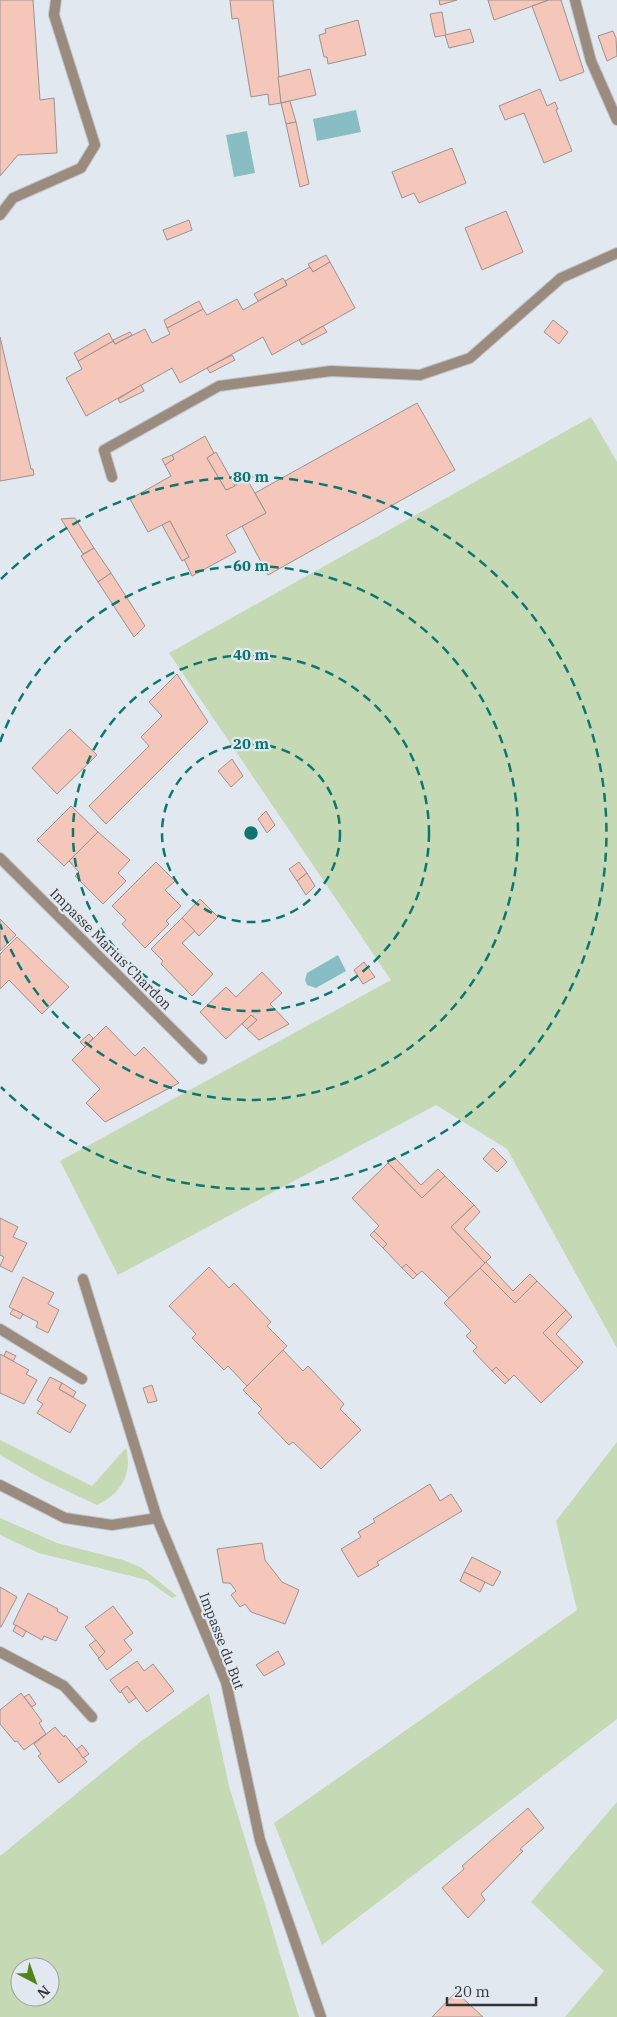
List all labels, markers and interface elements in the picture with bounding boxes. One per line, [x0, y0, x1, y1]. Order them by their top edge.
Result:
text: 80 m [233, 467, 269, 486]
text: 60 m [233, 556, 269, 575]
text: 40 m [233, 645, 269, 664]
text: 20 m [233, 734, 269, 753]
centre of rings [242, 824, 260, 842]
street label: Impasse Marius Chardon [46, 884, 176, 1014]
street label: Impasse du But [195, 1590, 249, 1692]
north arrow [10, 1957, 60, 2007]
scale bar [447, 1974, 536, 2006]
text: N [33, 1981, 54, 2002]
text: 20 m [454, 1982, 490, 2001]

